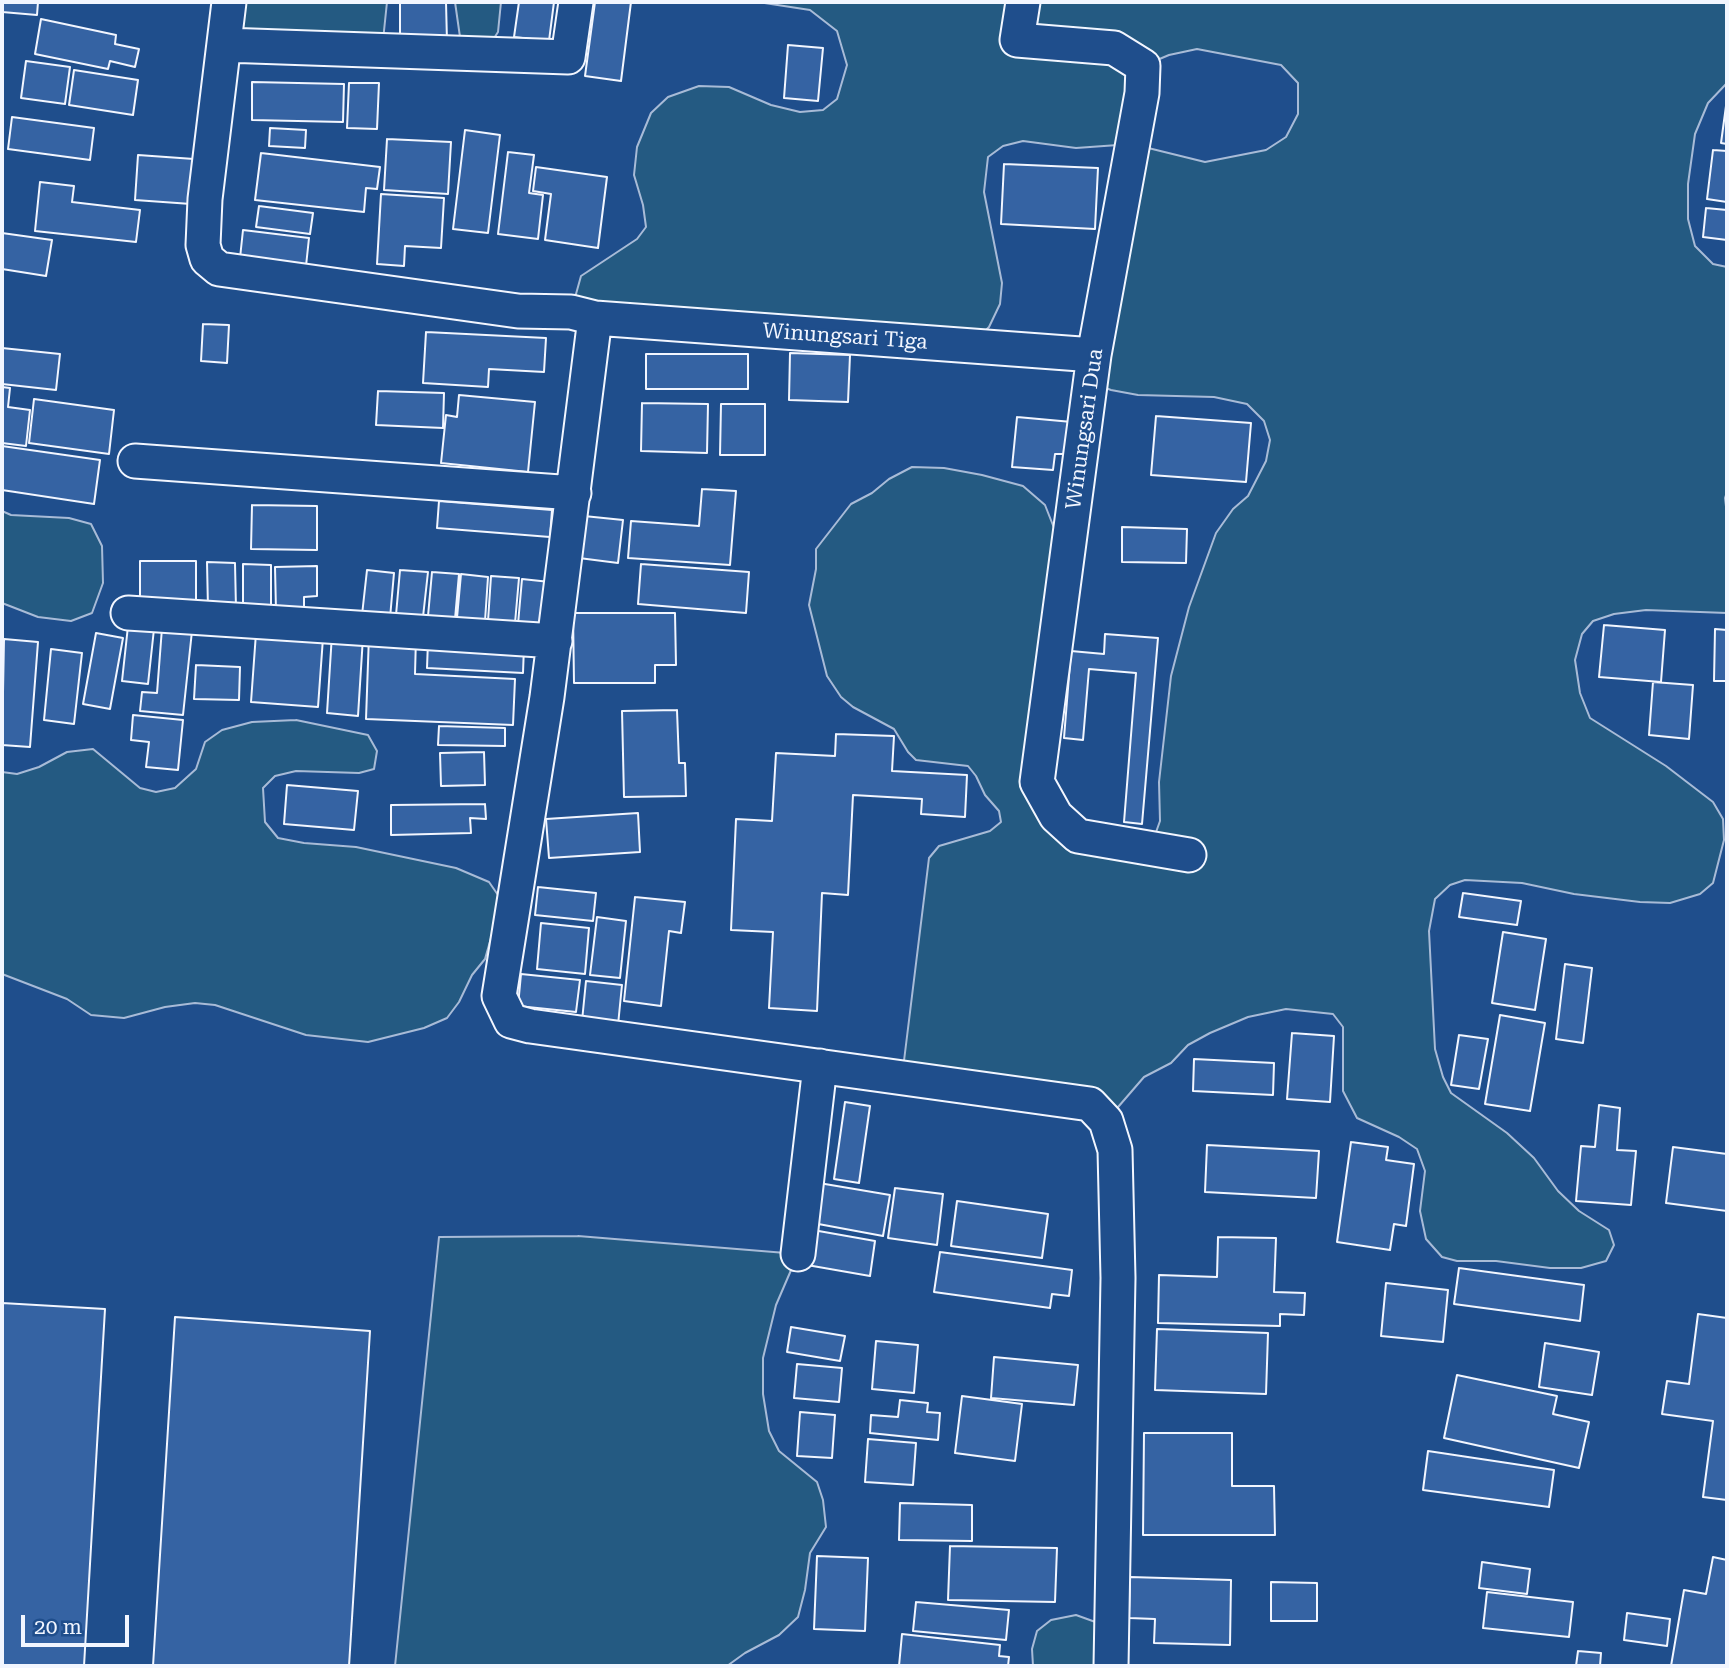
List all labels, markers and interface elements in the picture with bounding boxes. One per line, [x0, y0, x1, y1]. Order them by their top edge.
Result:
street label: Winungsari Tiga [762, 319, 928, 355]
street label: Winungsari Dua [1061, 347, 1109, 511]
scale bar [24, 1602, 133, 1646]
text: 20 m [34, 1615, 82, 1639]

